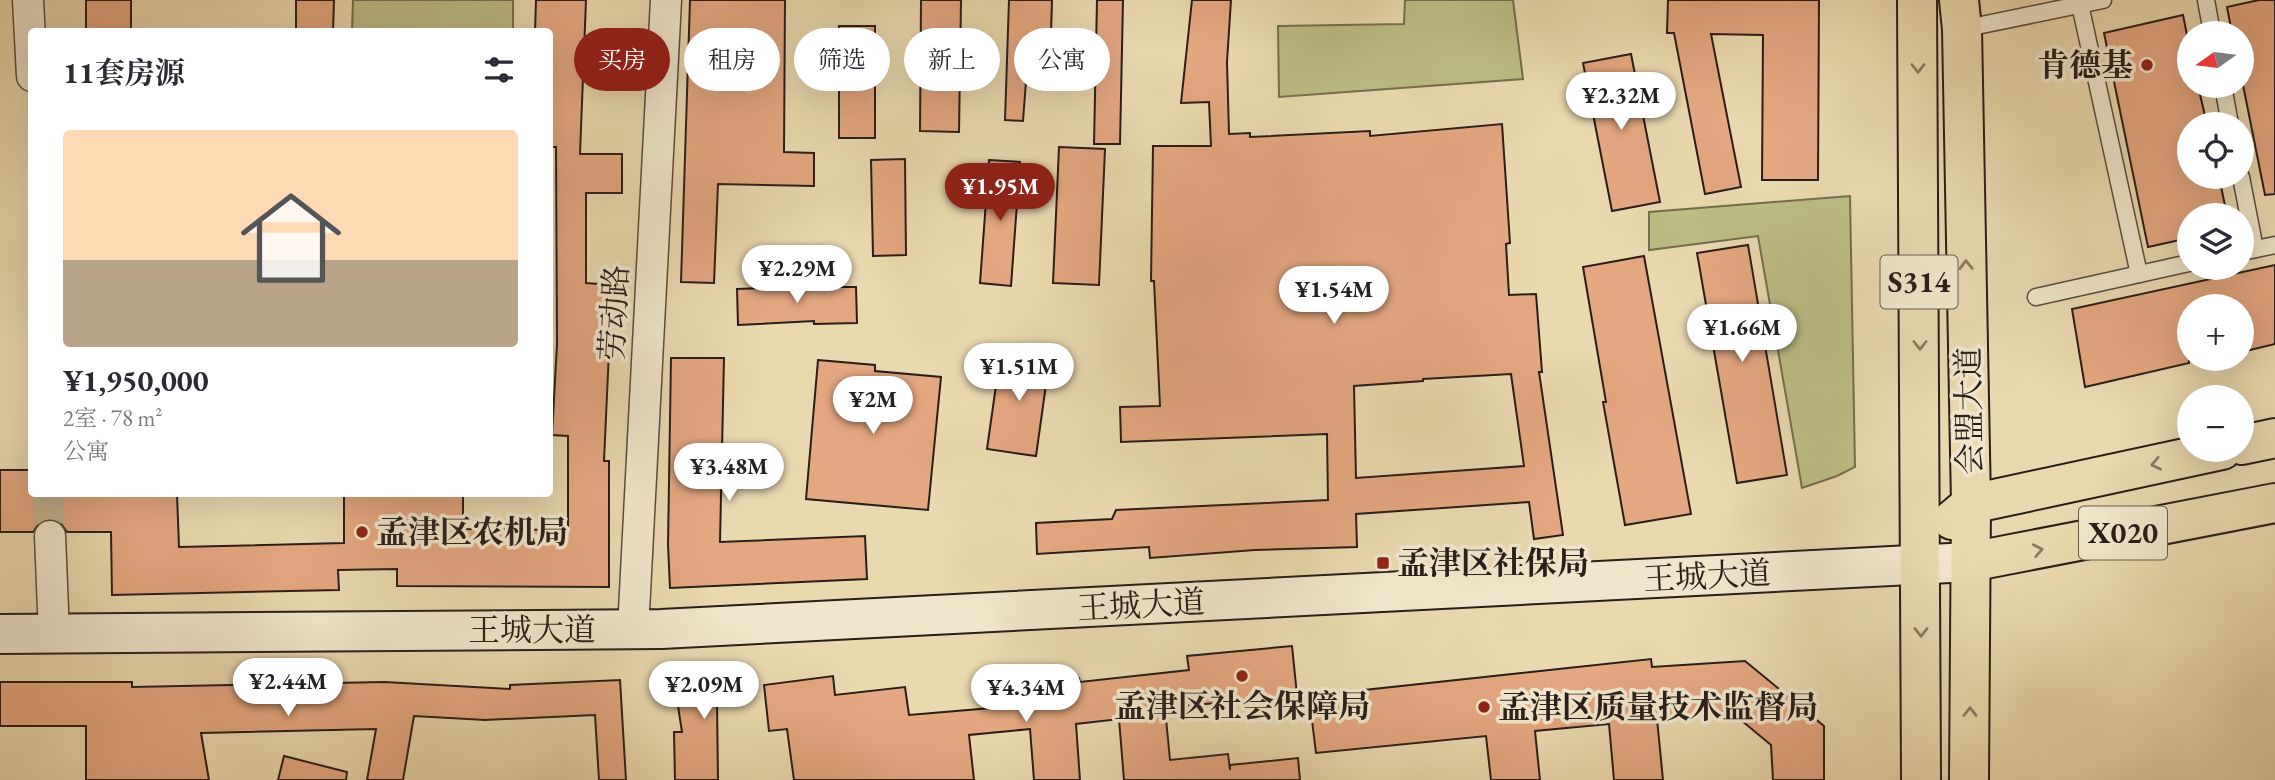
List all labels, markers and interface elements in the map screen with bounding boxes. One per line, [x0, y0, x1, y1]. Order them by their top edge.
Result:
north arrow [2177, 21, 2254, 98]
map controls [2177, 21, 2254, 462]
chip: 买房 [574, 28, 670, 91]
chip: 租房 [684, 28, 780, 91]
chip: 筛选 [794, 28, 890, 91]
chip: 新上 [904, 28, 1000, 91]
chip: 公寓 [1014, 28, 1110, 91]
place label: 肯德基 [2037, 44, 2133, 86]
icon: filters [480, 51, 518, 89]
text: 11套房源 [63, 53, 185, 92]
marker: 肯德基 [2139, 57, 2155, 73]
one-way arrow [1910, 63, 1926, 74]
pin: ¥2.32M [1564, 72, 1678, 132]
text: ¥2.32M [1582, 80, 1660, 110]
button: locate [2177, 112, 2254, 189]
pin: ¥1.95M [943, 164, 1057, 223]
text: ¥1.95M [961, 171, 1039, 201]
icon: home [228, 175, 354, 301]
button: layers [2177, 203, 2254, 280]
pin: ¥2.29M [740, 246, 854, 305]
text: ¥2.29M [758, 253, 836, 283]
road number: S314 [1881, 256, 1958, 308]
one-way arrow [1959, 259, 1974, 270]
street label: 劳动路 [591, 264, 637, 362]
pin: ¥1.54M [1277, 266, 1391, 326]
text: ¥1.54M [1295, 274, 1373, 304]
button: + [2177, 294, 2254, 371]
pin: ¥1.66M [1685, 304, 1799, 364]
text: ¥1.66M [1703, 312, 1781, 342]
one-way arrow [1912, 339, 1927, 350]
pin: ¥1.51M [962, 344, 1076, 403]
street label: 会盟大道 [1947, 347, 1991, 475]
text: ¥1.51M [980, 351, 1058, 381]
text: ¥1,950,000 [63, 361, 209, 400]
pin: ¥2M [839, 376, 907, 436]
text: ¥2M [849, 384, 897, 414]
button: − [2177, 385, 2254, 462]
text: 2室 · 78 m² [63, 403, 162, 433]
text: 公寓 [63, 436, 109, 466]
pin: ¥3.48M [672, 444, 786, 503]
text: ¥3.48M [690, 451, 768, 481]
one-way arrow [2150, 456, 2162, 471]
road number: X020 [2079, 506, 2167, 560]
place label: 孟津区农机局 [376, 511, 568, 553]
marker: 孟津区农机局 [354, 524, 370, 540]
place label: 孟津区社保局 [1397, 542, 1589, 584]
one-way arrow [2032, 544, 2044, 559]
street label: 王城大道 [1642, 552, 1772, 600]
marker: 孟津区社保局 [1375, 555, 1391, 571]
street label: 王城大道 [1076, 581, 1206, 629]
street label: 王城大道 [468, 609, 596, 651]
one-way arrow [1913, 627, 1928, 638]
pin: ¥2.44M [231, 658, 345, 718]
pin: ¥2.09M [647, 662, 761, 721]
pin: ¥4.34M [969, 664, 1083, 724]
text: ¥2.44M [249, 666, 327, 696]
marker: 孟津区社会保障局 [1234, 668, 1250, 684]
text: ¥2.09M [665, 669, 743, 699]
text: ¥4.34M [987, 672, 1065, 702]
place label: 孟津区社会保障局 [1114, 685, 1370, 727]
place label: 孟津区质量技术监督局 [1498, 686, 1818, 728]
marker: 孟津区质量技术监督局 [1476, 699, 1492, 715]
one-way arrow [1962, 706, 1978, 717]

